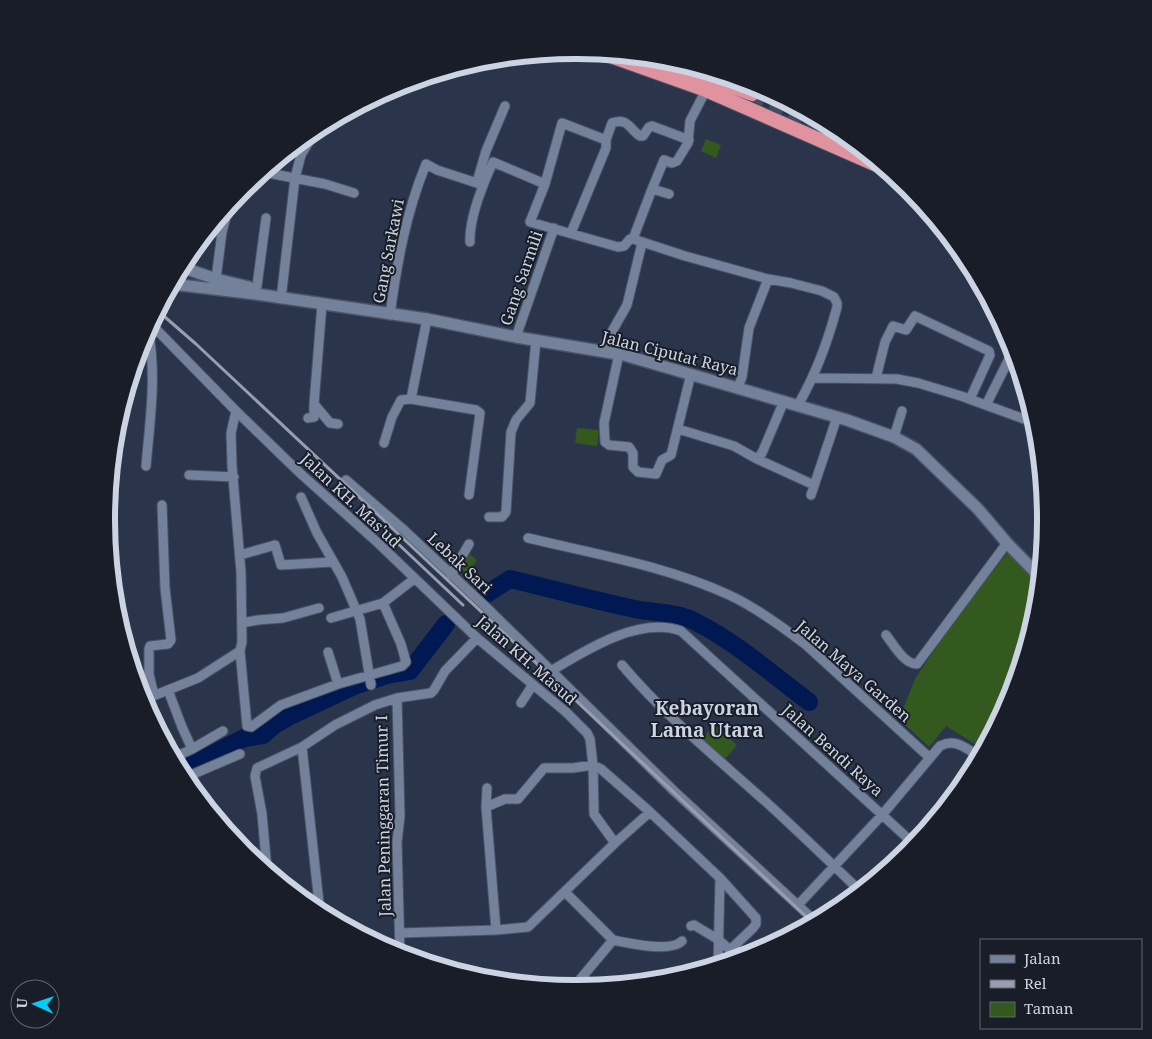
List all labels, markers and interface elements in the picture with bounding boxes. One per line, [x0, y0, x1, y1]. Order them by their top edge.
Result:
street label: Gang Sarkawi [367, 197, 409, 305]
street label: Gang Sarmili [494, 228, 548, 328]
street label: Jalan Ciputat Raya [599, 325, 740, 381]
street label: Jalan KH. Mas'ud [295, 447, 406, 552]
street label: Lebak Sari [423, 527, 497, 599]
street label: Jalan KH. Masud [471, 610, 582, 710]
street label: Jalan Maya Garden [791, 614, 916, 727]
district label: Kebayoran Lama Utara [650, 695, 764, 743]
street label: Jalan Bendi Raya [777, 698, 888, 801]
street label: Jalan Peninggaran Timur I [370, 715, 396, 918]
legend [980, 939, 1142, 1029]
text: Jalan [1023, 948, 1061, 968]
text: Rel [1024, 973, 1047, 993]
north arrow [10, 979, 60, 1029]
text: U [12, 997, 31, 1009]
text: Taman [1024, 998, 1074, 1018]

